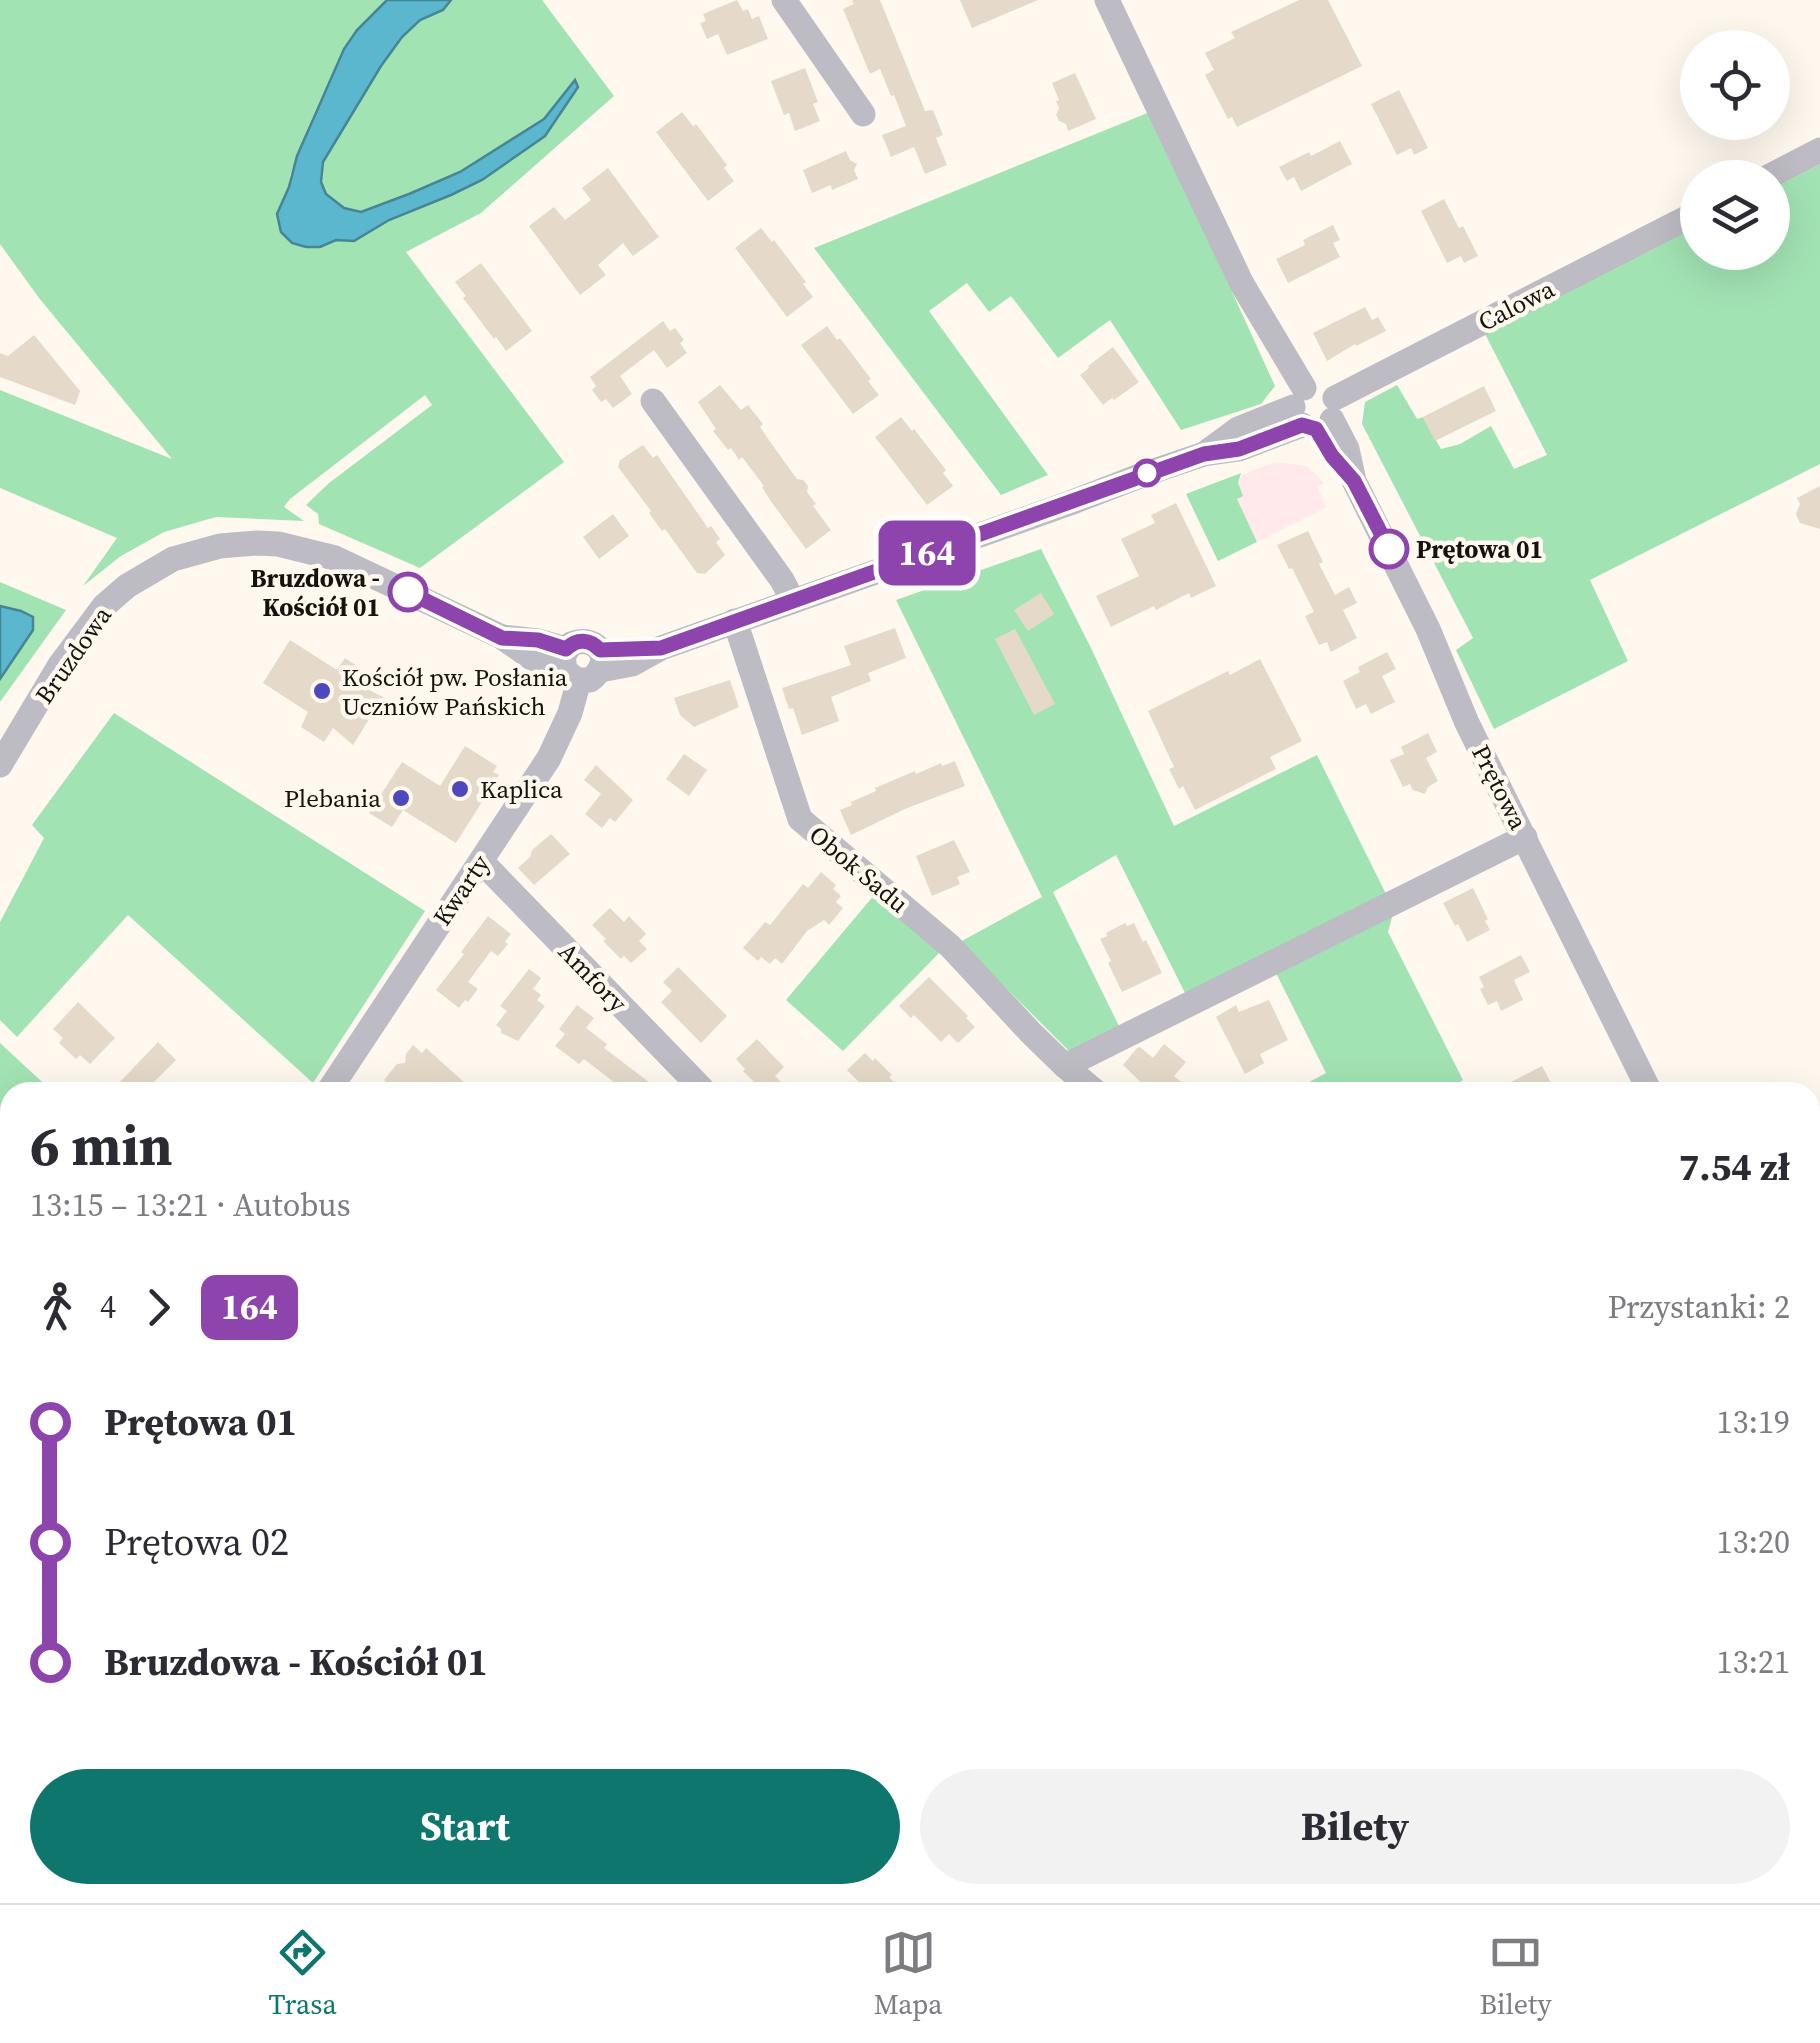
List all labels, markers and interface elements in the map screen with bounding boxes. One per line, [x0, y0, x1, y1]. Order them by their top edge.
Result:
map controls [1680, 30, 1790, 270]
button: locate [1680, 30, 1790, 140]
button: layers [1680, 160, 1790, 270]
street label: Calowa [1472, 271, 1560, 339]
unlabelled marker [1134, 460, 1160, 486]
line badge: 164 [870, 520, 984, 586]
text: 164 [899, 529, 955, 577]
marker: Prętowa 01 [1370, 530, 1408, 568]
place label: Prętowa 01 [1416, 532, 1543, 566]
place label: Bruzdowa - Kościół 01 [250, 561, 380, 624]
marker: Bruzdowa - Kościół 01 [389, 573, 427, 611]
street label: Bruzdowa [27, 599, 119, 710]
place label: Kościół pw. Posłania Uczniów Pańskich [342, 660, 568, 723]
marker: Kościół pw. Posłania Uczniów Pańskich [311, 680, 333, 702]
street label: Prętowa [1464, 739, 1536, 835]
place label: Kaplica [480, 772, 563, 806]
marker: Kaplica [449, 778, 471, 800]
place label: Plebania [284, 781, 381, 815]
marker: Plebania [390, 787, 412, 809]
street label: Obok Sadu [802, 818, 916, 920]
street label: Kwarty [425, 848, 497, 932]
street label: Amfory [551, 935, 635, 1020]
text: 6 min [30, 1108, 173, 1183]
text: 7.54 zł [1679, 1141, 1790, 1193]
text: 13:15 – 13:21 · Autobus [30, 1183, 351, 1227]
icon: walk [30, 1280, 85, 1335]
icon: forward [131, 1280, 186, 1335]
text: 164 [221, 1283, 278, 1331]
text: 4 [100, 1285, 116, 1329]
text: Przystanki: 2 [1607, 1285, 1790, 1329]
text: Prętowa 01 [104, 1396, 297, 1448]
text: 13:19 [1716, 1400, 1790, 1444]
text: Prętowa 02 [104, 1516, 289, 1568]
text: 13:20 [1716, 1520, 1790, 1564]
text: Bruzdowa - Kościół 01 [104, 1636, 488, 1688]
text: 13:21 [1716, 1640, 1790, 1684]
button: Start [30, 1769, 900, 1884]
button: Bilety [920, 1769, 1790, 1884]
tab: Trasa [268, 1925, 337, 2023]
tab: Mapa [874, 1925, 943, 2023]
tab: Bilety [1480, 1925, 1552, 2023]

